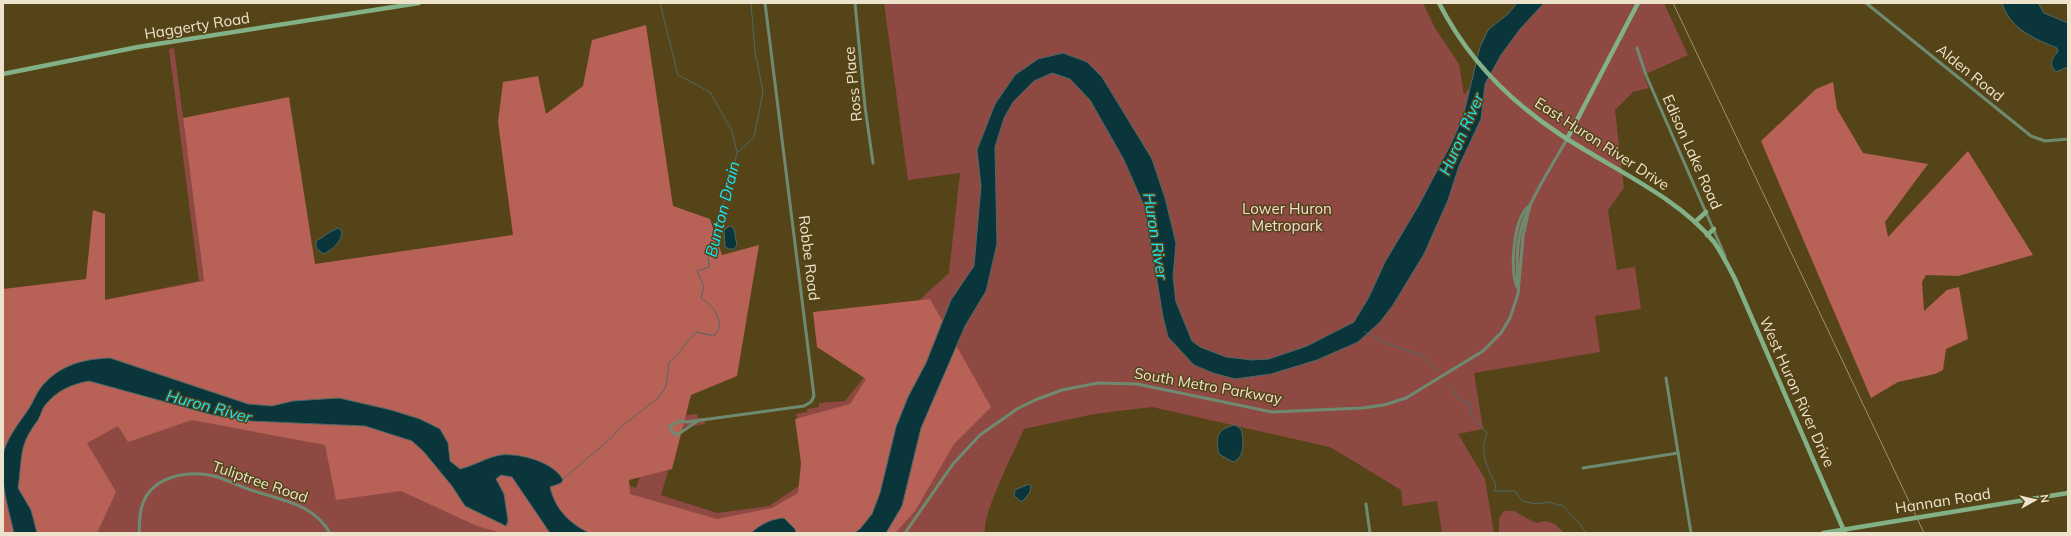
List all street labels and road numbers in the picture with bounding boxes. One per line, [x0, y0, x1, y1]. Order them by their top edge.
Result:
street label: Haggerty Road [143, 8, 251, 43]
street label: Alden Road [1933, 40, 2008, 106]
street label: Ross Place [839, 46, 866, 123]
street label: Edison Lake Road [1659, 91, 1726, 212]
street label: East Huron River Drive [1531, 93, 1673, 194]
street label: Robbe Road [795, 214, 824, 302]
street label: West Huron River Drive [1756, 314, 1839, 470]
street label: South Metro Parkway [1133, 363, 1283, 408]
street label: Tuliptree Road [210, 456, 311, 507]
street label: Hannan Road [1894, 484, 1992, 517]

